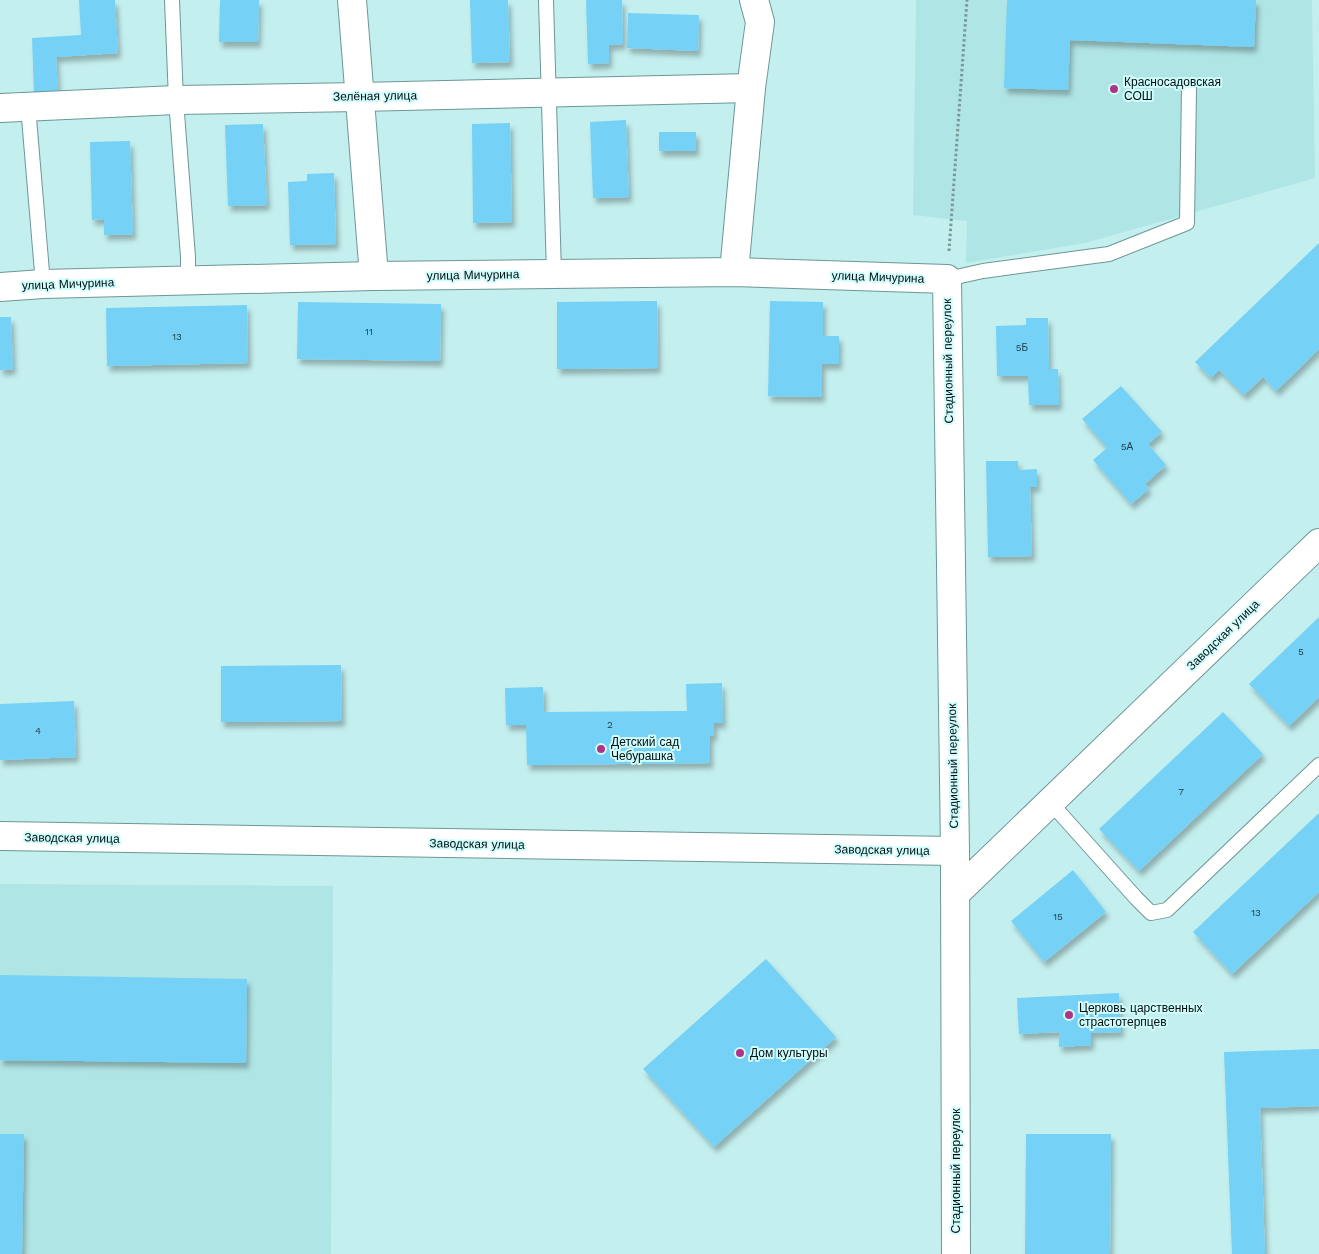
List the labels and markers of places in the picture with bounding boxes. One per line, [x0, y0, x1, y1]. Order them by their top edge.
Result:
place label: Красносадовская СОШ [1124, 75, 1221, 103]
marker: Красносадовская СОШ [1108, 83, 1120, 95]
place label: Детский сад Чебурашка [611, 735, 679, 763]
marker: Детский сад Чебурашка [595, 743, 607, 755]
place label: Церковь царственных страстотерпцев [1079, 1001, 1203, 1029]
marker: Церковь царственных страстотерпцев [1063, 1009, 1075, 1021]
place label: Дом культуры [750, 1046, 828, 1060]
marker: Дом культуры [734, 1047, 746, 1059]

